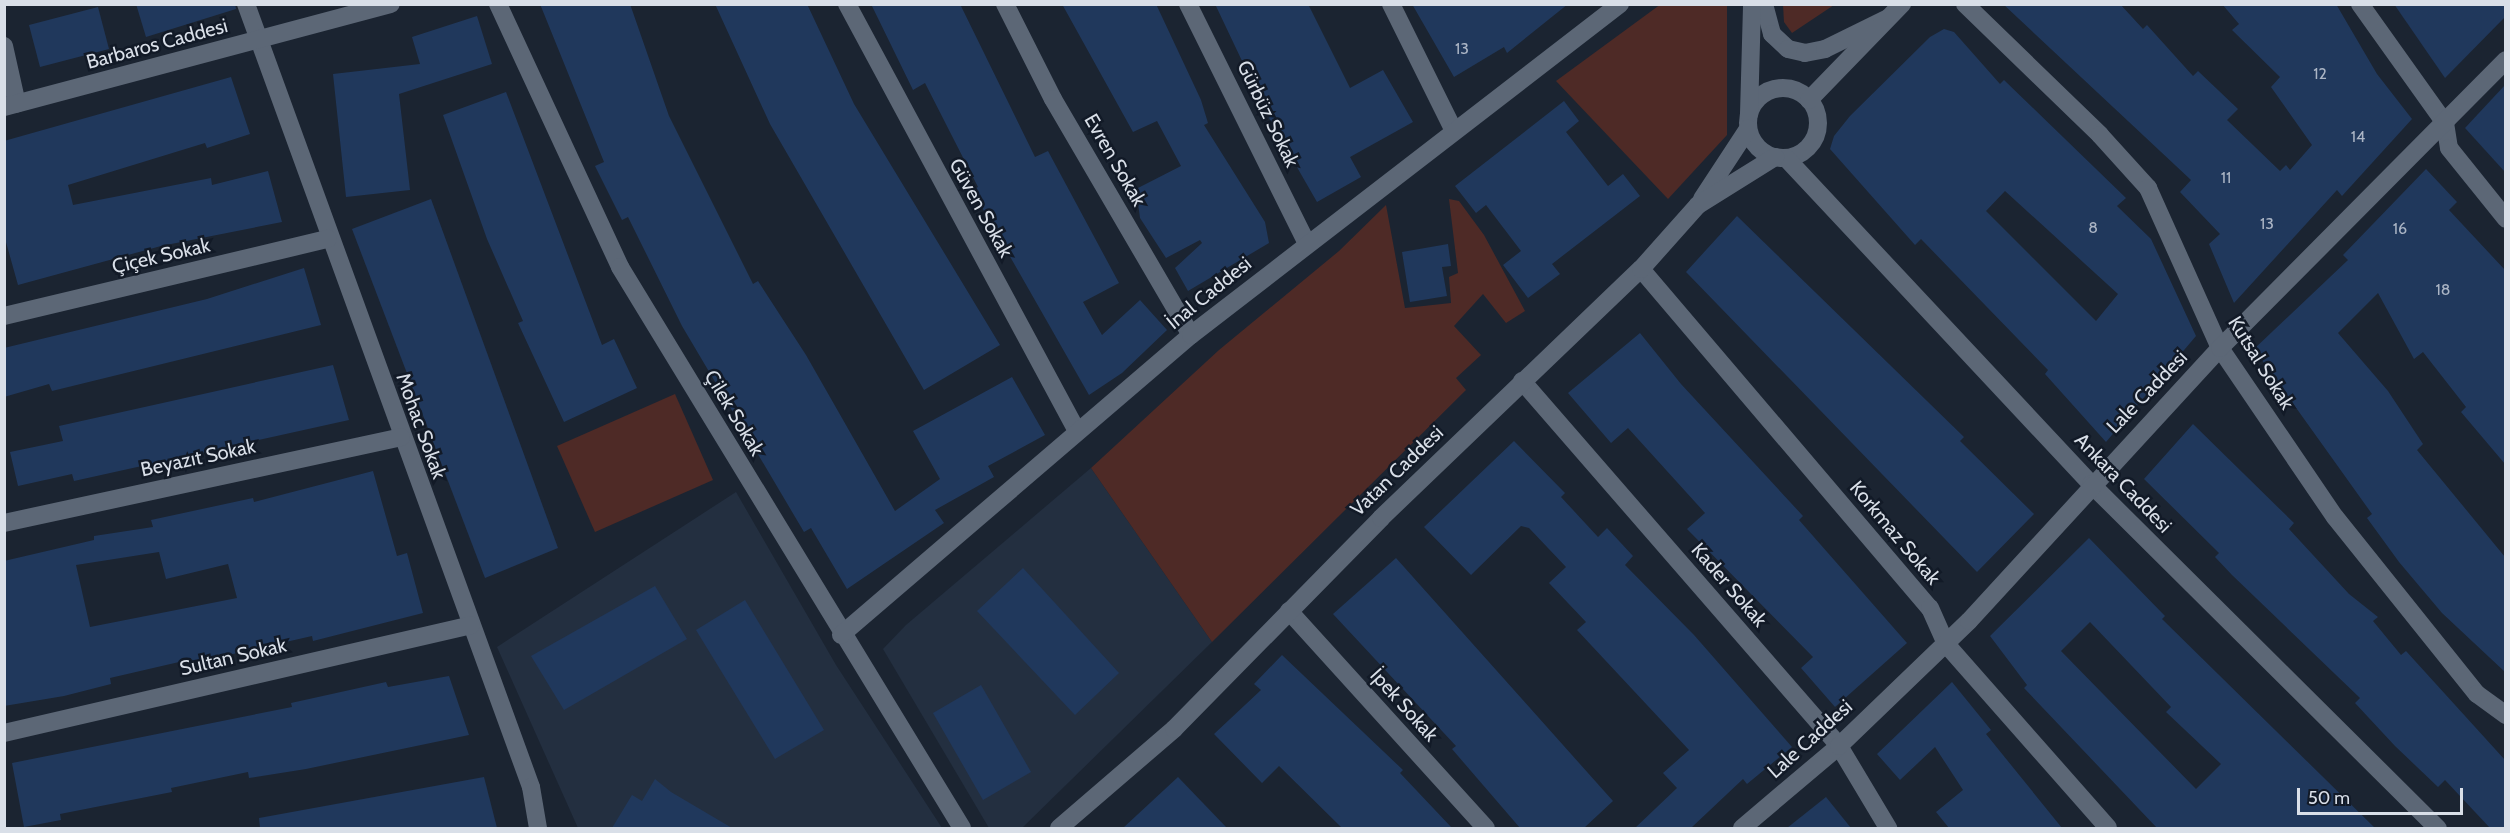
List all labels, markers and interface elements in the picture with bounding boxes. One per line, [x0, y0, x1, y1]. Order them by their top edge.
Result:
street label: Barbaros Caddesi [84, 14, 230, 74]
house number: 13 [1455, 39, 1469, 59]
street label: Gürbüz Sokak [1232, 57, 1304, 171]
house number: 12 [2313, 64, 2327, 84]
street label: Evren Sokak [1079, 110, 1151, 210]
house number: 14 [2351, 127, 2365, 147]
street label: Güven Sokak [944, 154, 1018, 262]
house number: 11 [2221, 168, 2231, 188]
house number: 13 [2260, 214, 2274, 234]
house number: 8 [2088, 218, 2098, 238]
house number: 16 [2393, 219, 2407, 239]
street label: Çiçek Sokak [110, 233, 212, 279]
street label: İnal Caddesi [1162, 252, 1256, 334]
house number: 18 [2436, 280, 2450, 300]
street label: Kutsal Sokak [2223, 312, 2299, 414]
street label: Lale Caddesi [2102, 346, 2192, 438]
street label: Çilek Sokak [699, 366, 769, 460]
street label: Mohac Sokak [391, 370, 451, 482]
street label: Vatan Caddesi [1346, 421, 1448, 521]
street label: Ankara Caddesi [2070, 428, 2176, 538]
street label: Beyazıt Sokak [138, 434, 258, 482]
street label: Korkmaz Sokak [1845, 476, 1945, 590]
street label: Kader Sokak [1686, 538, 1772, 632]
street label: Sultan Sokak [177, 633, 289, 681]
street label: İpek Sokak [1365, 664, 1443, 746]
street label: Lale Caddesi [1763, 695, 1857, 783]
scale bar [2300, 776, 2466, 814]
text: 50 m [2308, 787, 2350, 809]

